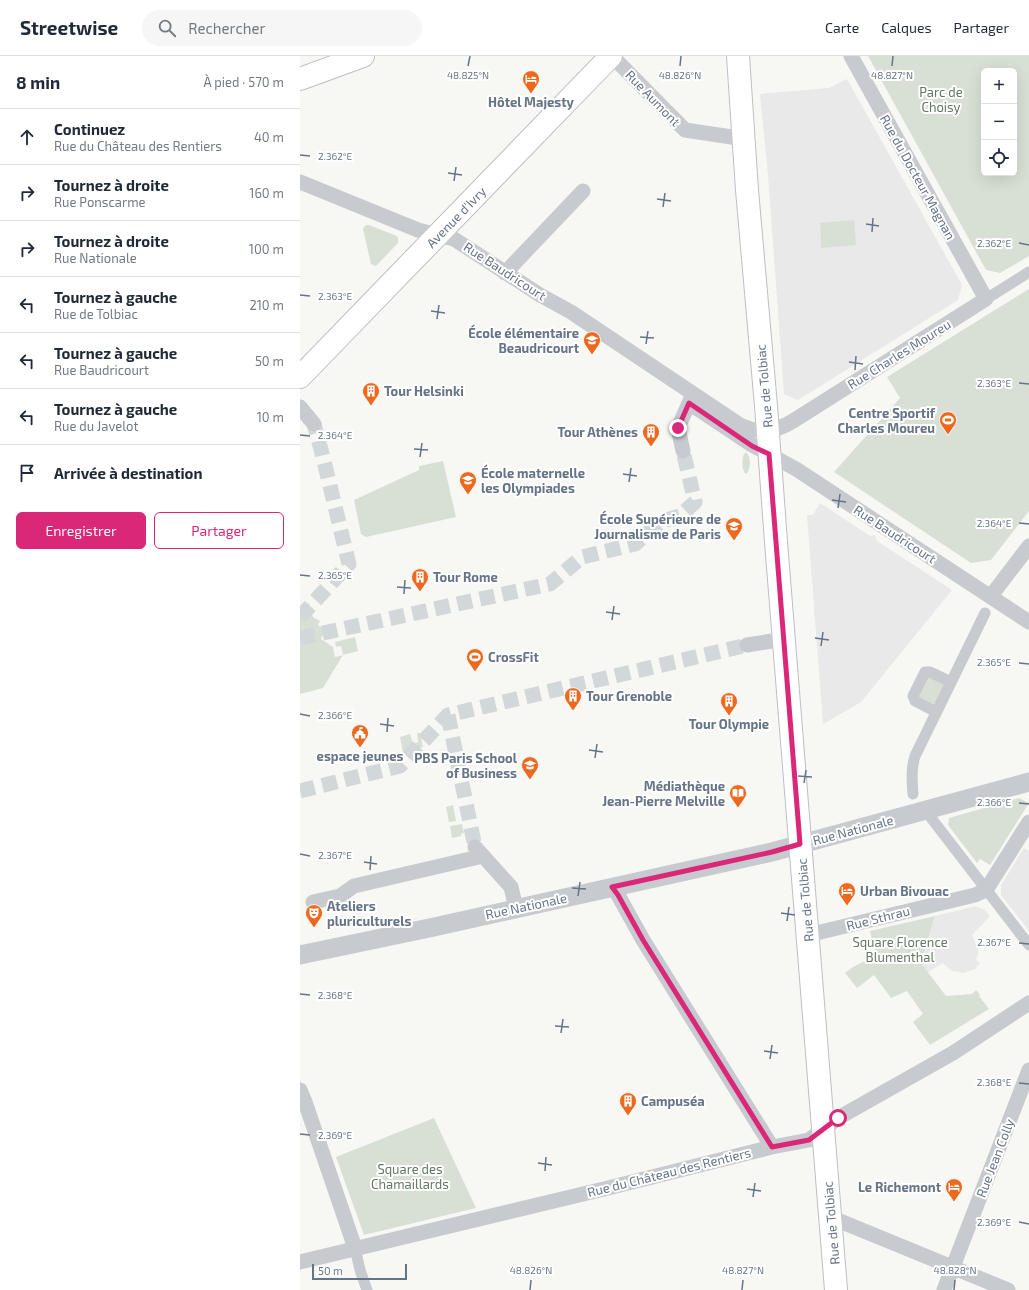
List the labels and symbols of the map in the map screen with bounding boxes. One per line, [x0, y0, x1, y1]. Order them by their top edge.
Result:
street label: Rue Aumont [622, 67, 684, 129]
text: 48.825°N [447, 69, 489, 81]
hotel icon: Hôtel Majesty [521, 69, 541, 94]
text: 48.826°N [659, 69, 701, 81]
text: 48.827°N [871, 69, 913, 81]
park label: Parc de Choisy [919, 84, 963, 115]
place label: Hôtel Majesty [488, 94, 575, 110]
street label: Rue du Docteur Magnan [877, 112, 959, 242]
text: 2.362°E [318, 150, 352, 162]
street label: Avenue d'Ivry [423, 183, 489, 251]
text: 2.362°E [977, 237, 1011, 249]
street label: Rue Baudricourt [461, 238, 549, 304]
text: 2.363°E [318, 290, 352, 302]
street label: Rue Charles Moureu [844, 316, 954, 392]
place label: École élémentaire Beaudricourt [468, 324, 580, 356]
school or university icon: École élémentaire Beaudricourt [582, 330, 602, 355]
street label: Rue de Tolbiac [752, 344, 776, 428]
text: 2.363°E [977, 377, 1011, 389]
building icon: Tour Helsinki [361, 381, 381, 406]
place label: Tour Helsinki [384, 383, 464, 399]
place label: Centre Sportif Charles Moureu [838, 405, 936, 436]
sports icon: Centre Sportif Charles Moureu [938, 410, 958, 435]
route end [669, 419, 687, 437]
building icon: Tour Athènes [641, 422, 661, 447]
place label: Tour Athènes [557, 424, 638, 440]
text: 2.364°E [318, 429, 353, 441]
place label: École maternelle les Olympiades [481, 464, 585, 496]
school or university icon: École maternelle les Olympiades [458, 470, 478, 495]
street label: Rue Baudricourt [851, 501, 939, 567]
place label: École Supérieure de Journalisme de Paris [594, 510, 721, 542]
school or university icon: École Supérieure de Journalisme de Paris [724, 516, 744, 541]
text: 2.364°E [977, 517, 1012, 529]
building icon: Tour Rome [410, 567, 430, 592]
text: 2.365°E [318, 569, 352, 581]
place label: Tour Rome [433, 569, 498, 585]
sports icon: CrossFit [465, 647, 485, 672]
place label: CrossFit [488, 649, 539, 665]
text: 2.365°E [977, 656, 1011, 668]
building icon: Tour Grenoble [563, 686, 583, 711]
place label: Tour Grenoble [586, 688, 672, 704]
building icon: Tour Olympie [719, 691, 739, 716]
text: 2.366°E [318, 709, 352, 721]
place label: Tour Olympie [689, 716, 769, 732]
public building icon: espace jeunes [350, 723, 370, 748]
place label: espace jeunes [317, 748, 403, 764]
place label: PBS Paris School of Business [414, 750, 518, 781]
school or university icon: PBS Paris School of Business [520, 755, 540, 780]
place label: Médiathèque Jean-Pierre Melville [602, 778, 725, 809]
library icon: Médiathèque Jean-Pierre Melville [728, 783, 748, 808]
text: 2.366°E [977, 796, 1011, 808]
street label: Rue Nationale [811, 812, 895, 848]
text: 2.367°E [318, 849, 352, 861]
street label: Rue de Tolbiac [793, 858, 817, 942]
hotel icon: Urban Bivouac [837, 881, 857, 906]
place label: Urban Bivouac [860, 883, 949, 899]
street label: Rue Nationale [484, 890, 568, 922]
place label: Ateliers pluriculturels [327, 898, 411, 929]
street label: Rue Sthrau [845, 902, 911, 934]
theatre icon: Ateliers pluriculturels [304, 903, 324, 928]
park label: Square Florence Blumenthal [852, 934, 948, 965]
text: 2.367°E [977, 936, 1011, 948]
text: 2.368°E [318, 989, 353, 1001]
text: 2.368°E [977, 1076, 1012, 1088]
building icon: Campuséa [618, 1091, 638, 1116]
place label: Campuséa [641, 1093, 705, 1109]
route start [829, 1109, 847, 1127]
street label: Rue Jean Colly [973, 1116, 1017, 1200]
text: 2.369°E [318, 1129, 352, 1141]
street label: Rue du Château des Rentiers [586, 1144, 752, 1200]
park label: Square des Chamaillards [371, 1161, 449, 1192]
hotel icon: Le Richemont [944, 1177, 964, 1202]
place label: Le Richemont [858, 1179, 942, 1195]
street label: Rue de Tolbiac [819, 1181, 843, 1265]
text: 2.369°E [977, 1216, 1011, 1228]
scale bar [312, 1262, 407, 1281]
text: 48.826°N [510, 1264, 552, 1276]
text: 48.827°N [722, 1264, 764, 1276]
text: 48.828°N [934, 1264, 976, 1276]

